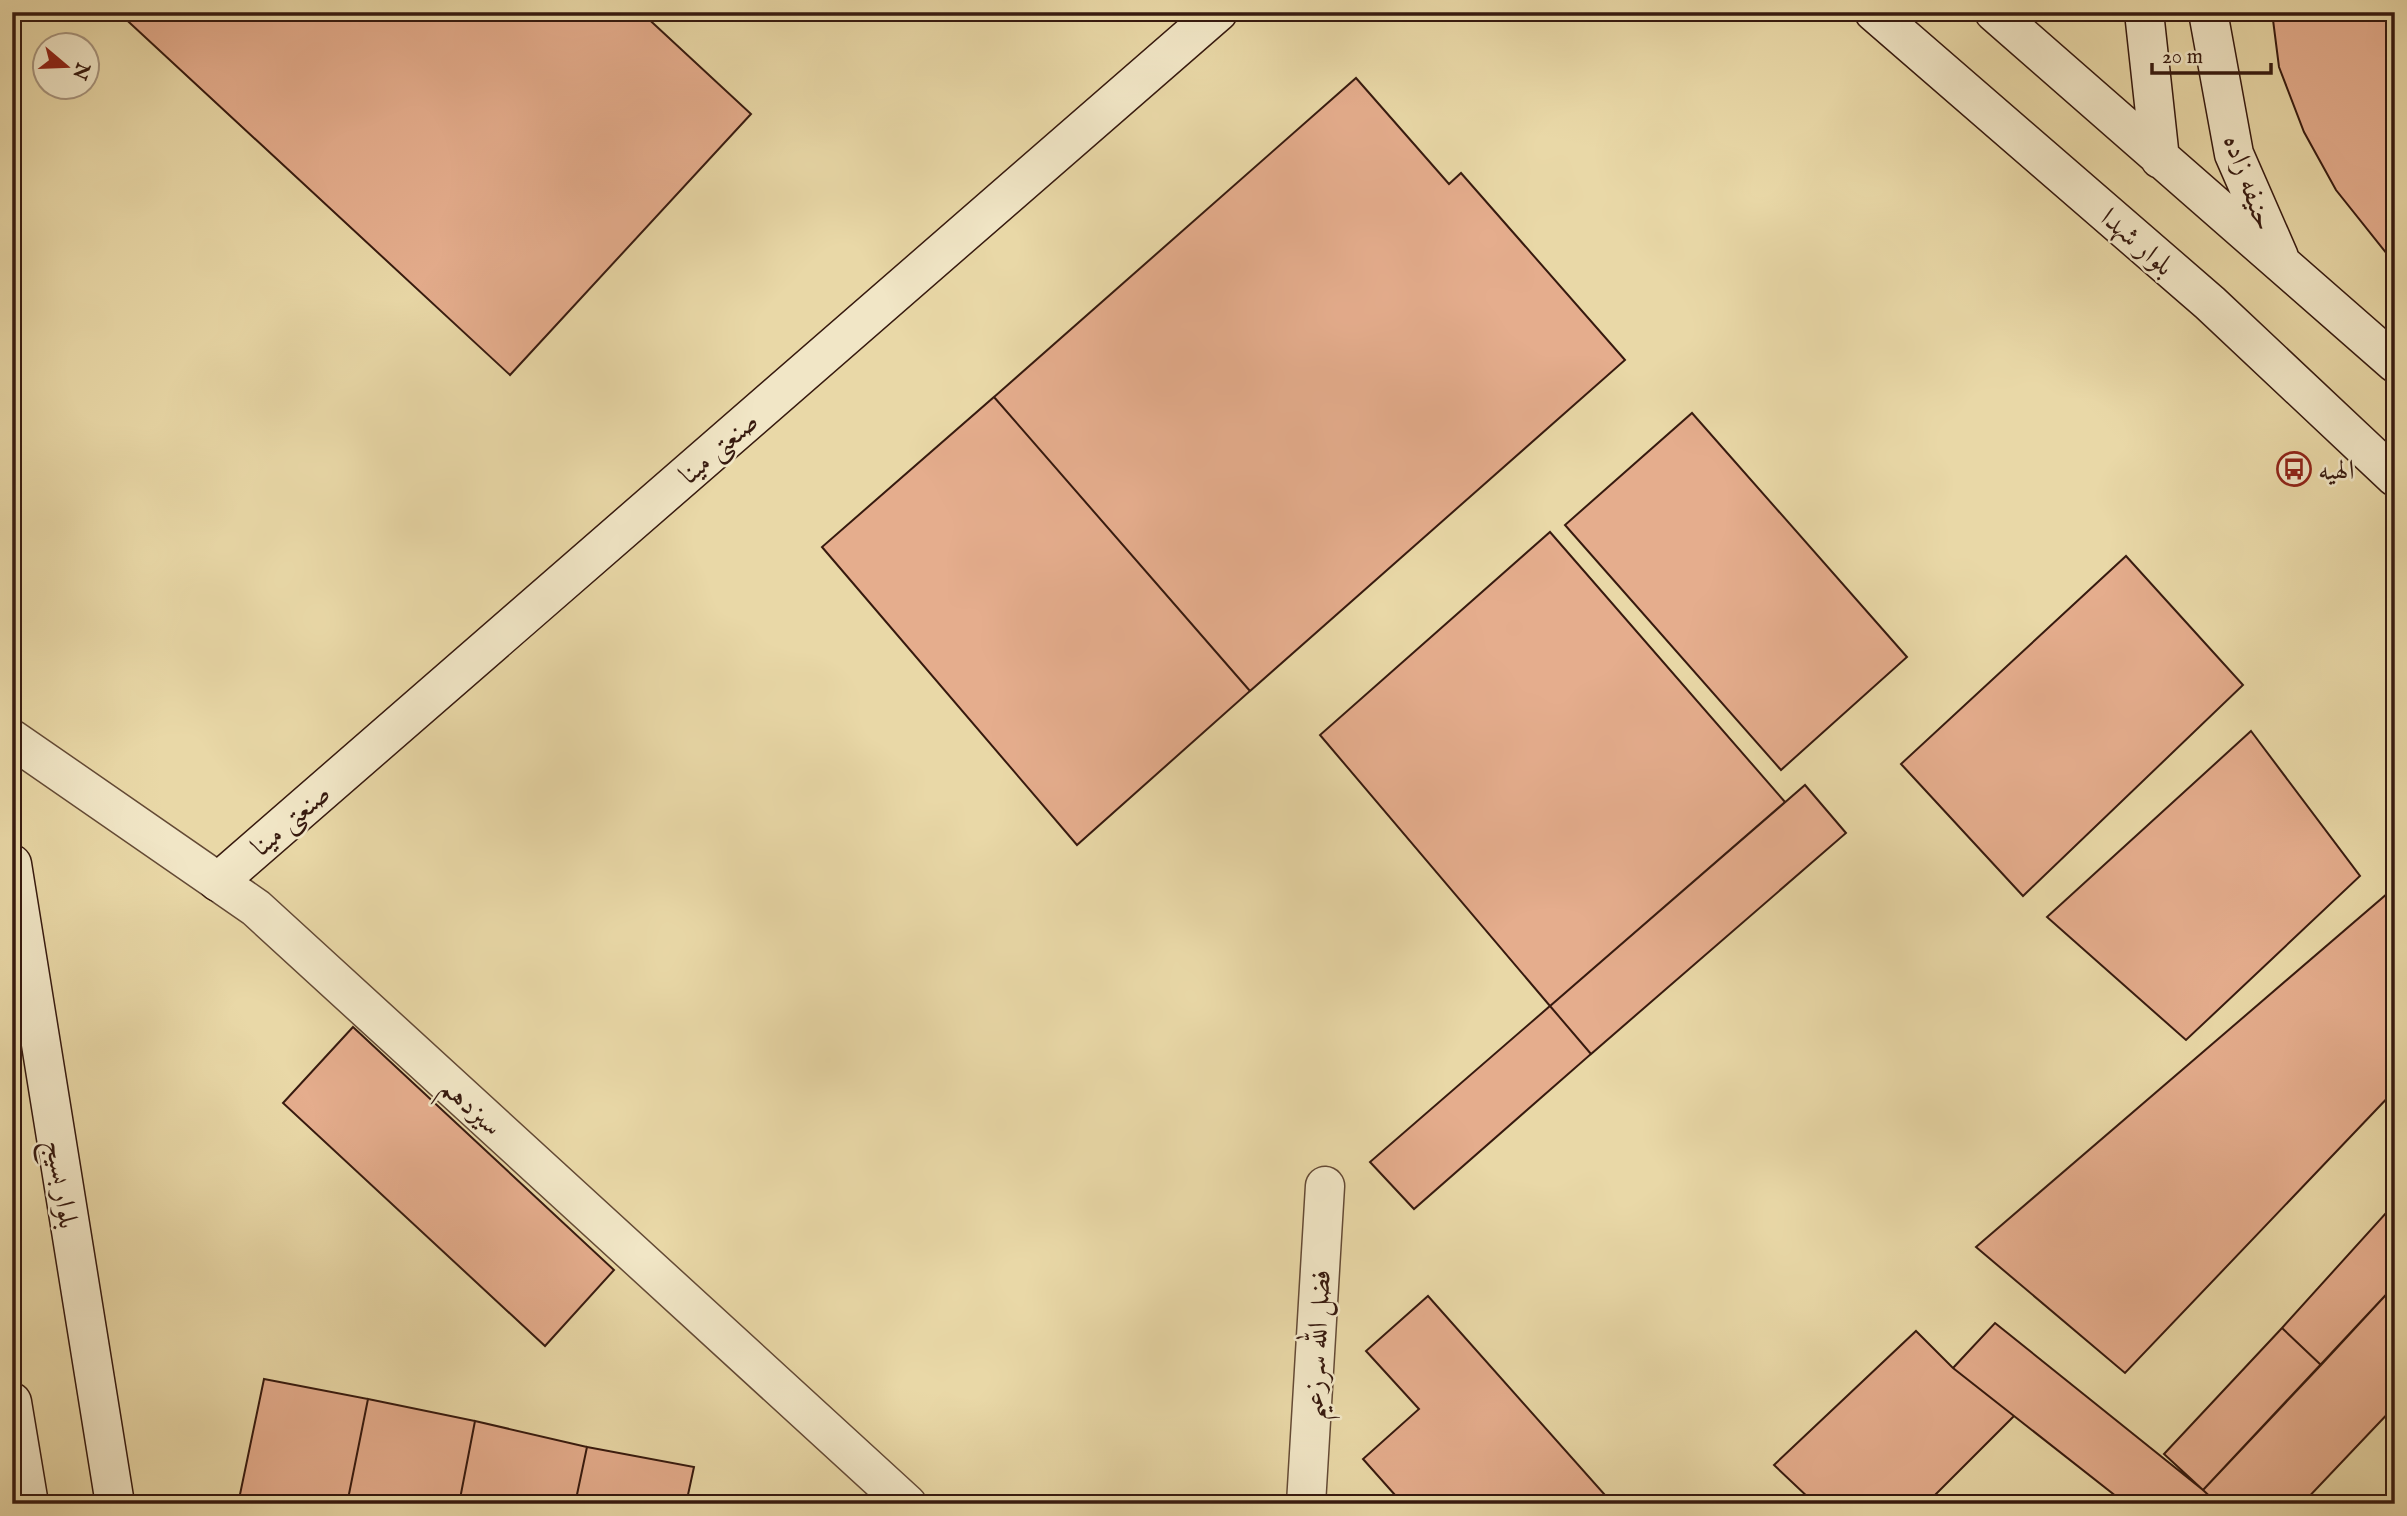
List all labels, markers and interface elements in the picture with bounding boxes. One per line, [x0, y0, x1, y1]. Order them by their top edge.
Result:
north arrow [32, 32, 102, 102]
scale bar [2152, 32, 2270, 76]
text: 20 m [2162, 44, 2203, 71]
text: N [66, 58, 95, 83]
street label: حنیفه زاده [2214, 130, 2281, 236]
street label: بلوار شهدا [2092, 201, 2180, 284]
street label: صنعتی مینا [673, 405, 767, 494]
bus stop icon: الهیه [2275, 450, 2313, 488]
place label: الهیه [2318, 454, 2355, 489]
street label: صنعتی مینا [245, 777, 339, 866]
street label: سیزدهم [427, 1071, 508, 1150]
street label: بلوار بسیج [31, 1138, 85, 1232]
street label: فضل الله سرزعیم [1291, 1269, 1348, 1422]

